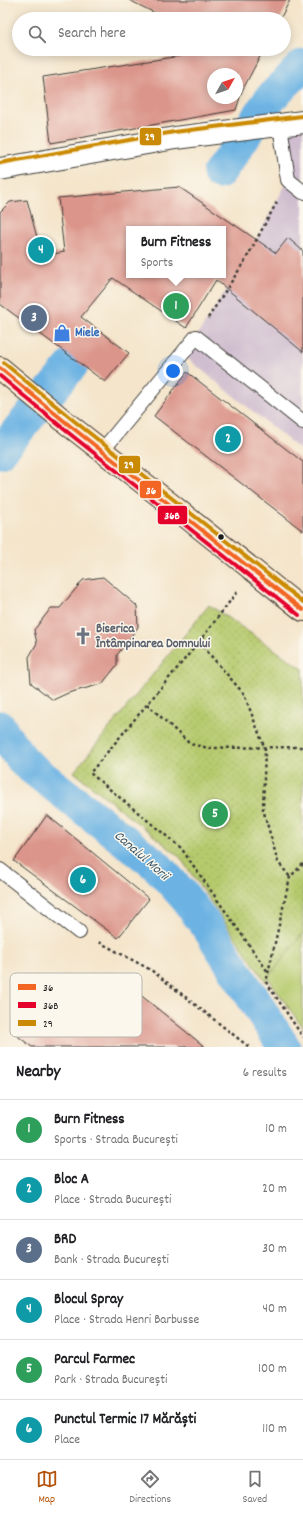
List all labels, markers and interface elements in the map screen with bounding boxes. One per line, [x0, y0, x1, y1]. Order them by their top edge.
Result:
search box [12, 12, 291, 56]
icon: search [26, 23, 48, 45]
text: Search here [58, 23, 126, 45]
north arrow [207, 68, 243, 104]
line badge: 29 [139, 127, 162, 146]
text: 29 [145, 130, 155, 146]
popup [126, 226, 226, 278]
text: Burn Fitness [141, 232, 211, 254]
pin: 4 [28, 235, 54, 265]
text: Sports [141, 254, 173, 273]
pin: 1 [163, 291, 189, 321]
pin: 3 [21, 303, 47, 333]
shop icon: Miele [52, 323, 72, 343]
place label: Miele [75, 324, 100, 343]
your location [163, 361, 183, 381]
pin: 2 [215, 424, 241, 454]
line badge: 29 [118, 455, 141, 474]
text: 29 [124, 458, 134, 474]
line badge: 36 [139, 480, 162, 499]
text: 36 [146, 484, 157, 500]
line badge: 36B [157, 505, 188, 525]
text: 36B [164, 509, 180, 525]
unlabelled marker [216, 532, 226, 542]
place label: Biserica Întâmpinarea Domnului [95, 620, 211, 654]
church icon: Biserica Întâmpinarea Domnului [73, 626, 93, 646]
pin: 5 [202, 799, 228, 829]
water label: Canalul Morii [109, 826, 175, 887]
pin: 6 [70, 865, 96, 895]
legend [10, 973, 142, 1037]
text: 36 [43, 981, 53, 997]
text: 36B [43, 999, 59, 1015]
text: 29 [43, 1017, 53, 1033]
text: Nearby [16, 1061, 60, 1085]
text: 6 results [243, 1064, 287, 1083]
text: Burn Fitness [54, 1109, 125, 1131]
text: 1 [28, 1120, 30, 1139]
text: 10 m [265, 1120, 287, 1139]
text: Sports · Strada București [54, 1131, 178, 1150]
text: Bloc A [54, 1169, 89, 1191]
text: 2 [26, 1180, 32, 1199]
text: 20 m [262, 1180, 287, 1199]
text: Place · Strada București [54, 1191, 171, 1210]
text: BRD [54, 1229, 76, 1251]
text: 3 [26, 1240, 32, 1259]
text: 30 m [262, 1240, 287, 1259]
text: Bank · Strada București [54, 1251, 169, 1270]
text: Blocul Spray [54, 1289, 123, 1311]
text: 4 [26, 1300, 32, 1319]
text: 40 m [263, 1300, 287, 1319]
text: Place · Strada Henri Barbusse [54, 1311, 199, 1330]
text: Parcul Farmec [54, 1349, 135, 1371]
text: 5 [26, 1360, 32, 1379]
text: 100 m [258, 1360, 287, 1379]
text: Park · Strada București [54, 1371, 168, 1390]
text: Punctul Termic 17 Mărăști [54, 1409, 196, 1431]
text: 6 [26, 1420, 32, 1439]
text: 110 m [262, 1420, 287, 1439]
text: Place [54, 1431, 80, 1450]
tab: Map [36, 1468, 58, 1508]
tab: Directions [129, 1468, 171, 1508]
tab: Saved [243, 1468, 267, 1508]

